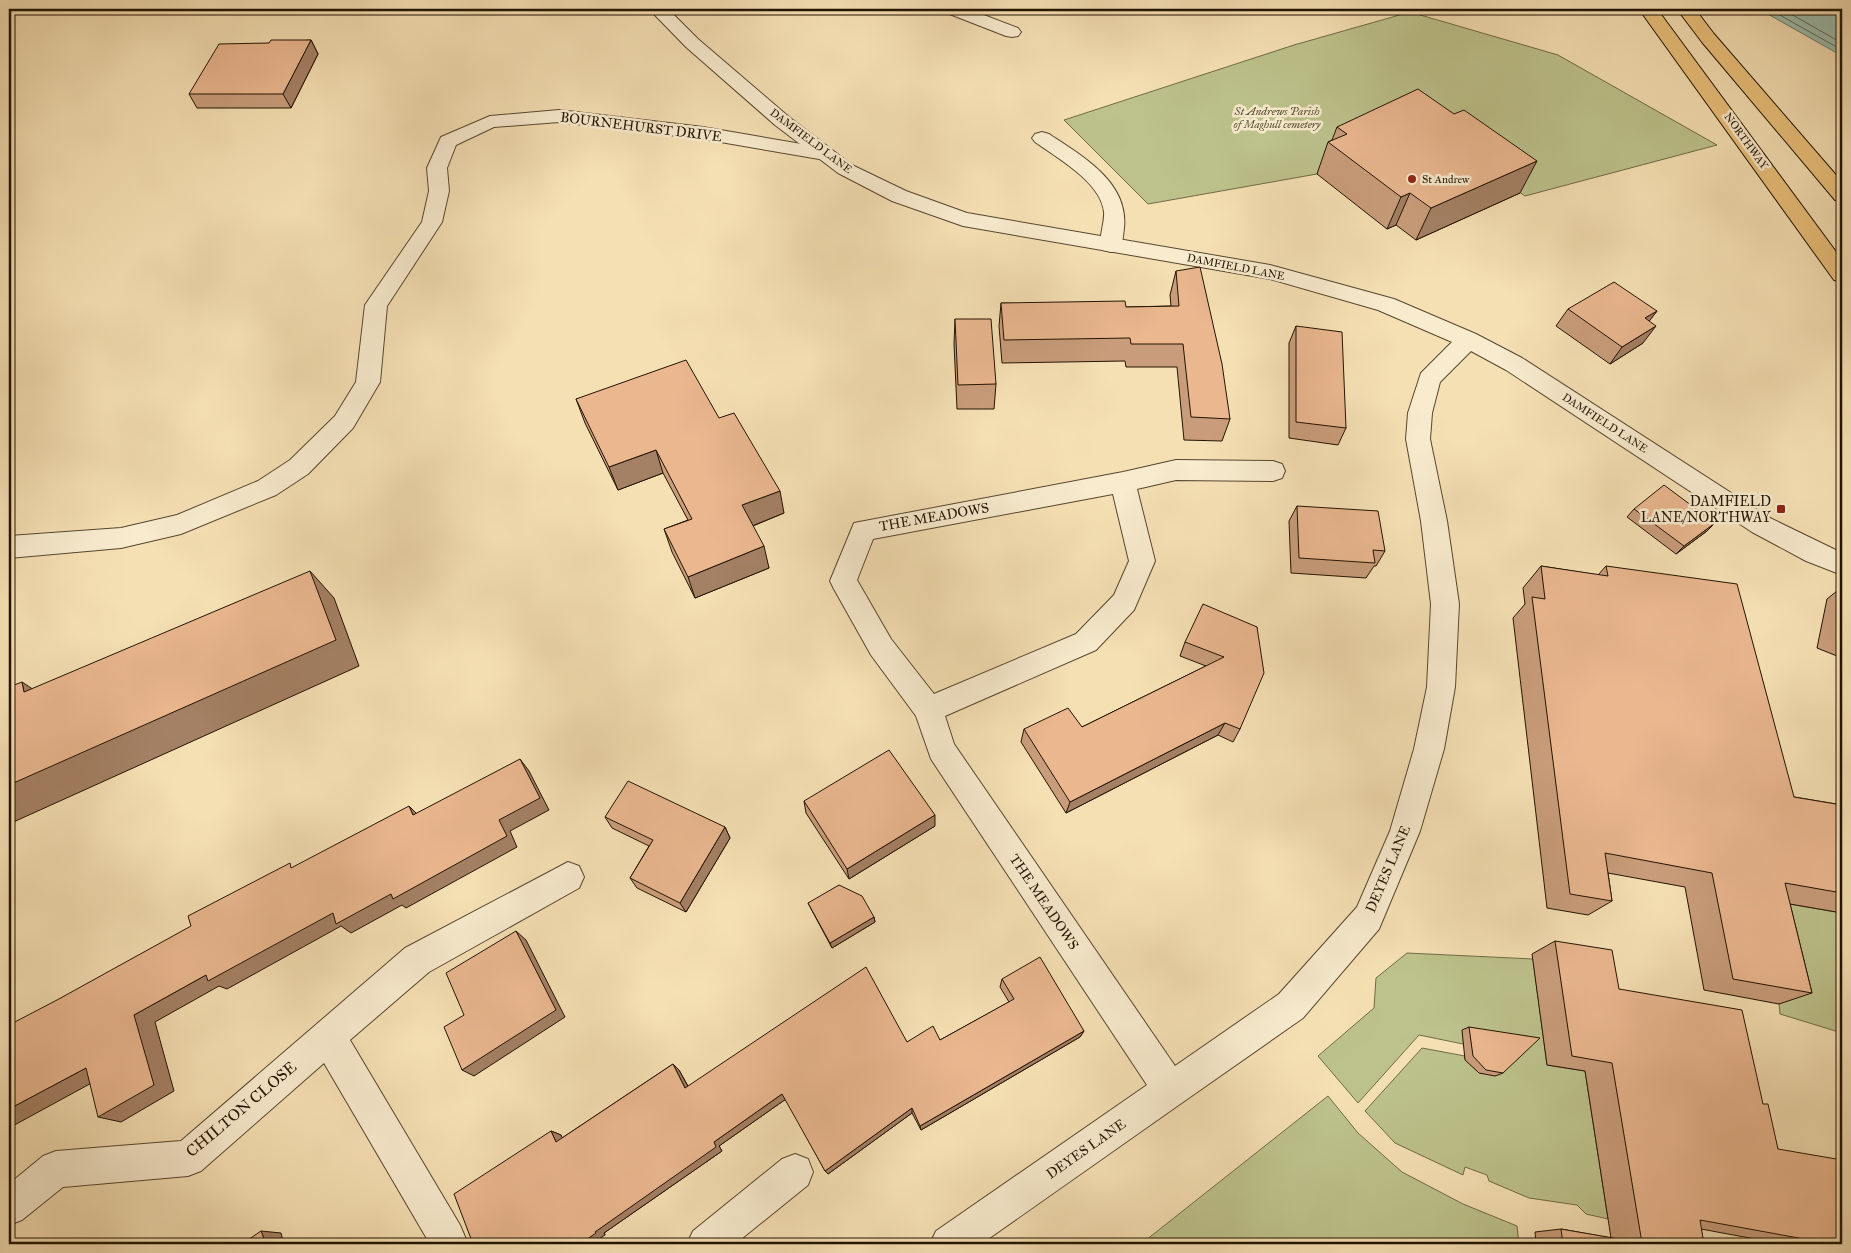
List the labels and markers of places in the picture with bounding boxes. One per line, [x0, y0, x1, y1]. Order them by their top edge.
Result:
marker: St Andrew [1406, 173, 1418, 185]
place label: St Andrew [1422, 173, 1470, 186]
place label: DAMFIELD LANE/NORTHWAY [1641, 493, 1772, 526]
marker: DAMFIELD LANE/NORTHWAY [1775, 503, 1787, 515]

